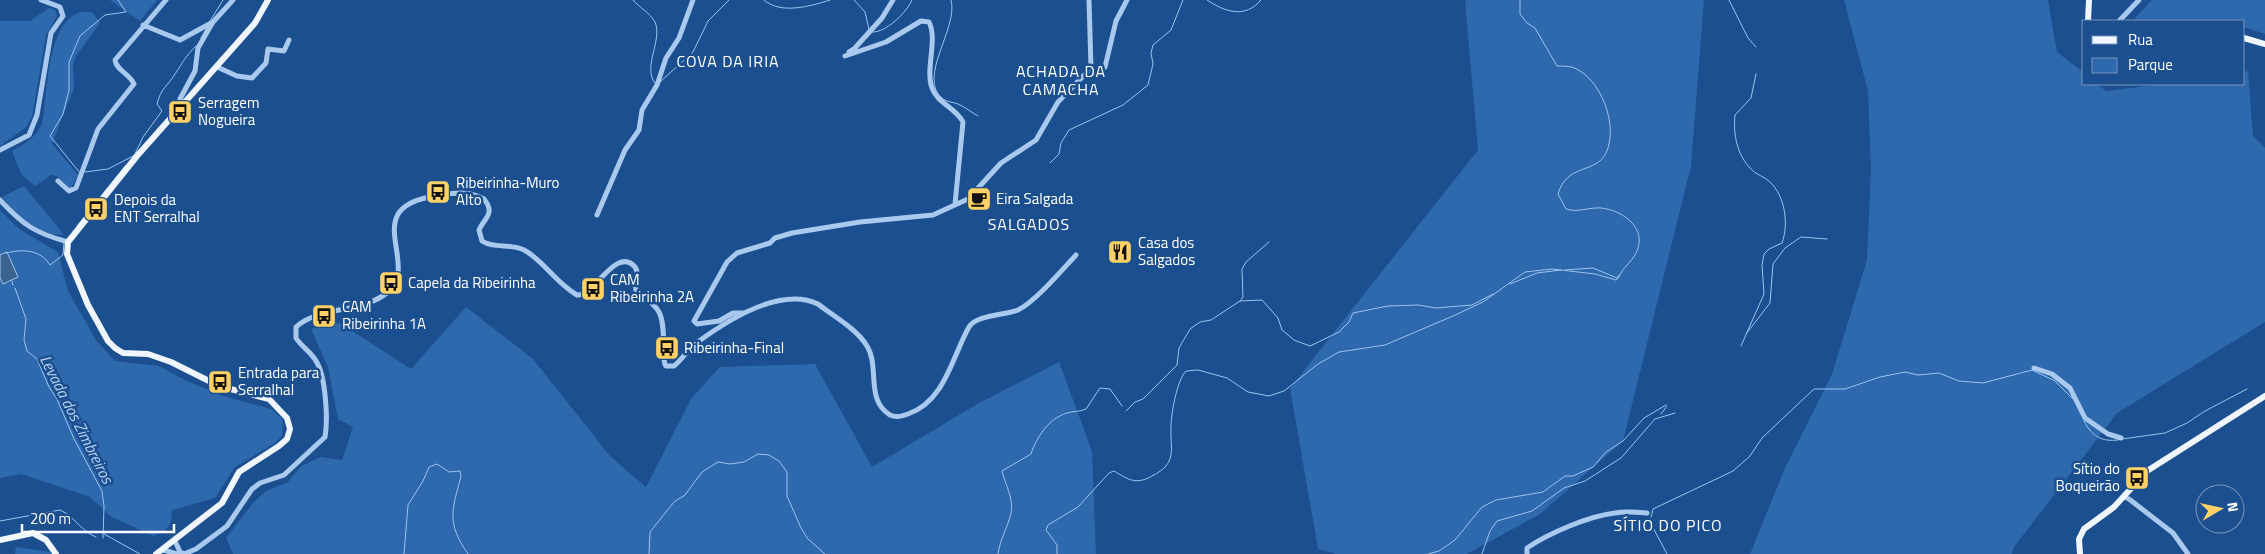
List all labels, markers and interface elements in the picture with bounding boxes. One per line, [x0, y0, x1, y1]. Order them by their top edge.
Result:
legend [2082, 20, 2245, 85]
text: Rua [2128, 28, 2153, 51]
district label: COVA DA IRIA [676, 49, 780, 73]
text: Parque [2128, 53, 2173, 76]
district label: ACHADA DA CAMACHA [1016, 59, 1106, 101]
place label: Serragem Nogueira [198, 91, 259, 131]
bus stop icon: Serragem Nogueira [167, 99, 193, 125]
place label: Ribeirinha-Muro Alto [456, 171, 560, 211]
bus stop icon: Ribeirinha-Muro Alto [425, 179, 451, 205]
cafe icon: Eira Salgada [966, 186, 992, 212]
place label: Eira Salgada [996, 187, 1074, 210]
place label: Depois da ENT Serralhal [114, 188, 200, 228]
bus stop icon: Depois da ENT Serralhal [83, 196, 109, 222]
district label: SALGADOS [988, 212, 1070, 236]
place label: Casa dos Salgados [1138, 231, 1195, 271]
restaurant icon: Casa dos Salgados [1107, 239, 1133, 265]
place label: CAM Ribeirinha 2A [610, 268, 694, 308]
bus stop icon: Capela da Ribeirinha [378, 270, 404, 296]
place label: Capela da Ribeirinha [408, 271, 536, 294]
bus stop icon: CAM Ribeirinha 2A [580, 276, 606, 302]
place label: CAM Ribeirinha 1A [342, 295, 426, 335]
bus stop icon: CAM Ribeirinha 1A [311, 303, 337, 329]
bus stop icon: Ribeirinha-Final [654, 335, 680, 361]
place label: Ribeirinha-Final [684, 336, 784, 359]
water label: Levada dos Zimbreiros [34, 350, 120, 489]
place label: Entrada para Serralhal [238, 361, 320, 401]
bus stop icon: Entrada para Serralhal [207, 369, 233, 395]
place label: Sítio do Boqueirão [2055, 457, 2120, 497]
bus stop icon: Sítio do Boqueirão [2124, 465, 2150, 491]
north arrow [2195, 484, 2245, 534]
text: N [2222, 500, 2244, 513]
scale bar [22, 502, 175, 534]
text: 200 m [30, 507, 71, 530]
district label: SÍTIO DO PICO [1614, 513, 1722, 537]

